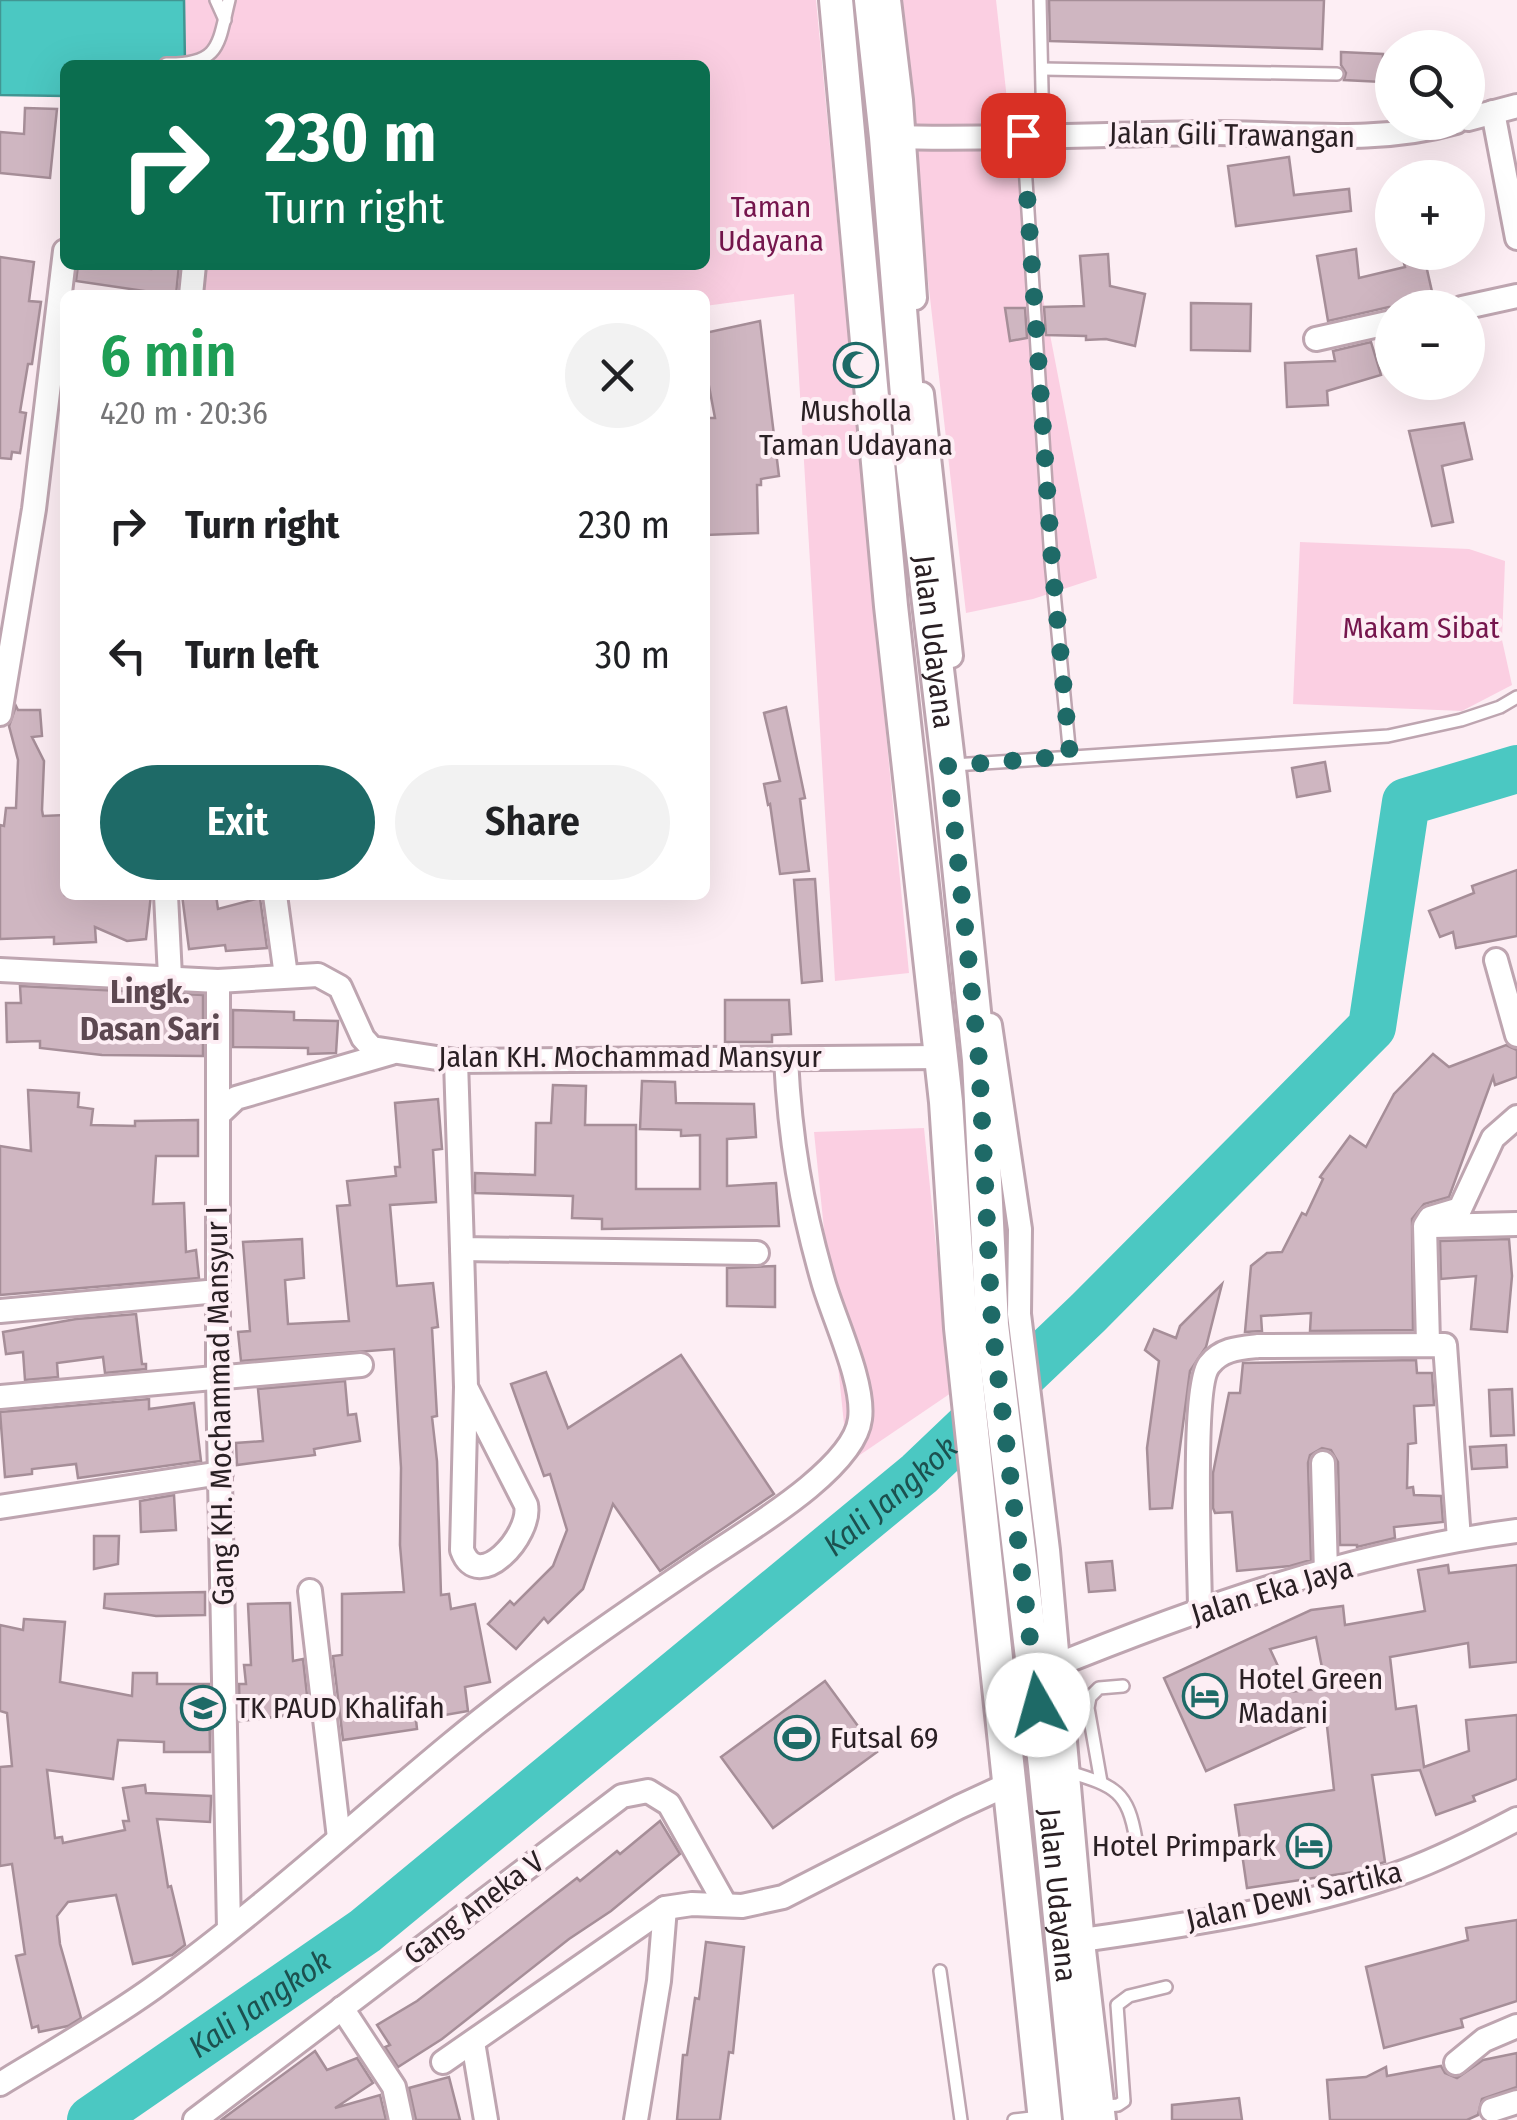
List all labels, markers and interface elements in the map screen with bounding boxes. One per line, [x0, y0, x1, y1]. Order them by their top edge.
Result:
map controls [1375, 30, 1485, 400]
button: search [1375, 30, 1485, 140]
pin [981, 93, 1066, 178]
text: 230 m [265, 96, 437, 180]
icon: right [100, 100, 230, 230]
icon: arrive [996, 108, 1051, 163]
street label: Jalan Gili Trawangan [1109, 115, 1355, 155]
button: + [1375, 160, 1485, 270]
text: Turn right [265, 181, 444, 235]
park label: Taman Udayana [718, 189, 824, 259]
button: − [1375, 290, 1485, 400]
text: 6 min [100, 320, 237, 392]
button: close [565, 323, 670, 428]
mosque icon: Musholla Taman Udayana [833, 342, 879, 388]
place label: Musholla Taman Udayana [759, 393, 953, 463]
text: 420 m · 20:36 [100, 394, 268, 432]
icon: right [100, 498, 155, 553]
text: Turn right [185, 502, 339, 548]
text: 230 m [578, 502, 670, 548]
street label: Jalan Udayana [905, 553, 962, 730]
park label: Makam Sibat [1342, 610, 1500, 646]
icon: left [100, 628, 155, 683]
text: Turn left [185, 632, 319, 678]
text: 30 m [595, 632, 670, 678]
button: Exit [100, 765, 375, 880]
button: Share [395, 765, 670, 880]
district label: Lingk. Dasan Sari [80, 973, 220, 1048]
street label: Jalan KH. Mochammad Mansyur [438, 1039, 822, 1075]
street label: Gang KH. Mochammad Mansyur I [199, 1206, 241, 1606]
water label: Kali Jangkok [816, 1428, 966, 1564]
street label: Jalan Eka Jaya [1187, 1549, 1357, 1633]
position arrow [986, 1653, 1090, 1757]
place label: Hotel Green Madani [1238, 1661, 1383, 1731]
hotel icon: Hotel Green Madani [1182, 1673, 1228, 1719]
school or university icon: TK PAUD Khalifah [180, 1685, 226, 1731]
place label: TK PAUD Khalifah [236, 1690, 445, 1726]
sports icon: Futsal 69 [774, 1715, 820, 1761]
place label: Futsal 69 [830, 1720, 939, 1756]
street label: Jalan Udayana [1031, 1807, 1084, 1984]
hotel icon: Hotel Primpark [1286, 1823, 1332, 1869]
place label: Hotel Primpark [1092, 1828, 1276, 1864]
street label: Gang Aneka V [397, 1843, 552, 1972]
street label: Jalan Dewi Sartika [1183, 1854, 1405, 1938]
water label: Kali Jangkok [181, 1941, 338, 2066]

